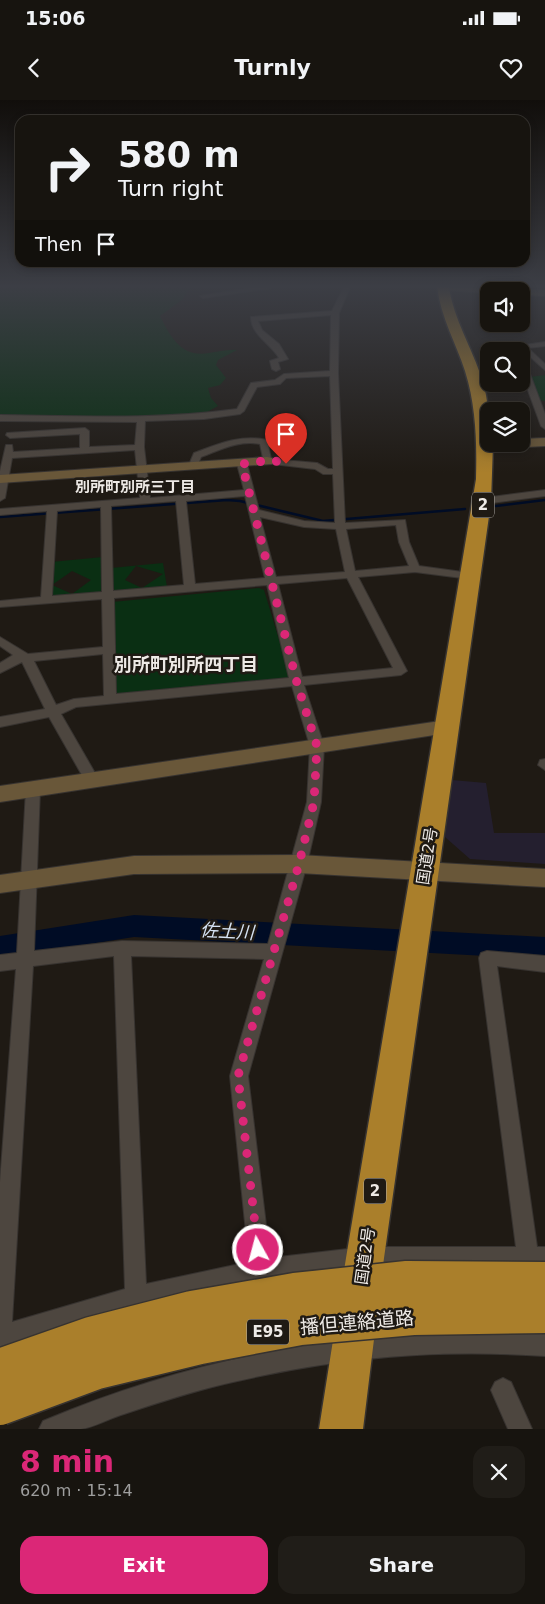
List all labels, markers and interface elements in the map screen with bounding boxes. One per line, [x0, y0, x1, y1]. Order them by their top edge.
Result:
text: 15:06 [25, 7, 85, 29]
icon: back [20, 54, 48, 82]
icon: heart [497, 54, 525, 82]
text: Turnly [234, 55, 311, 80]
icon: right [35, 135, 100, 200]
text: 580 m [118, 135, 240, 175]
text: Turn right [118, 176, 223, 201]
icon: arrive [92, 230, 120, 258]
text: Then [35, 233, 82, 255]
map controls [480, 282, 530, 452]
button: sound [480, 282, 530, 332]
button: search [480, 342, 530, 392]
button: layers [480, 402, 530, 452]
pin [265, 413, 307, 464]
icon: arrive [272, 420, 300, 448]
district label: 別所町別所三丁目 [75, 478, 195, 496]
road number: 2 [472, 492, 494, 518]
district label: 別所町別所四丁目 [114, 654, 258, 675]
street label: 国道2号 [413, 826, 441, 886]
water label: 佐土川 [199, 919, 257, 943]
road number: 2 [364, 1178, 386, 1204]
position arrow [231, 1223, 283, 1275]
street label: 国道2号 [352, 1226, 378, 1286]
street label: 播但連絡道路 [299, 1306, 415, 1338]
road number: E95 [247, 1320, 289, 1344]
text: 8 min [20, 1444, 114, 1479]
button: close [473, 1446, 525, 1498]
text: 620 m · 15:14 [20, 1481, 133, 1500]
button: Exit [20, 1536, 268, 1594]
button: Share [278, 1536, 525, 1594]

